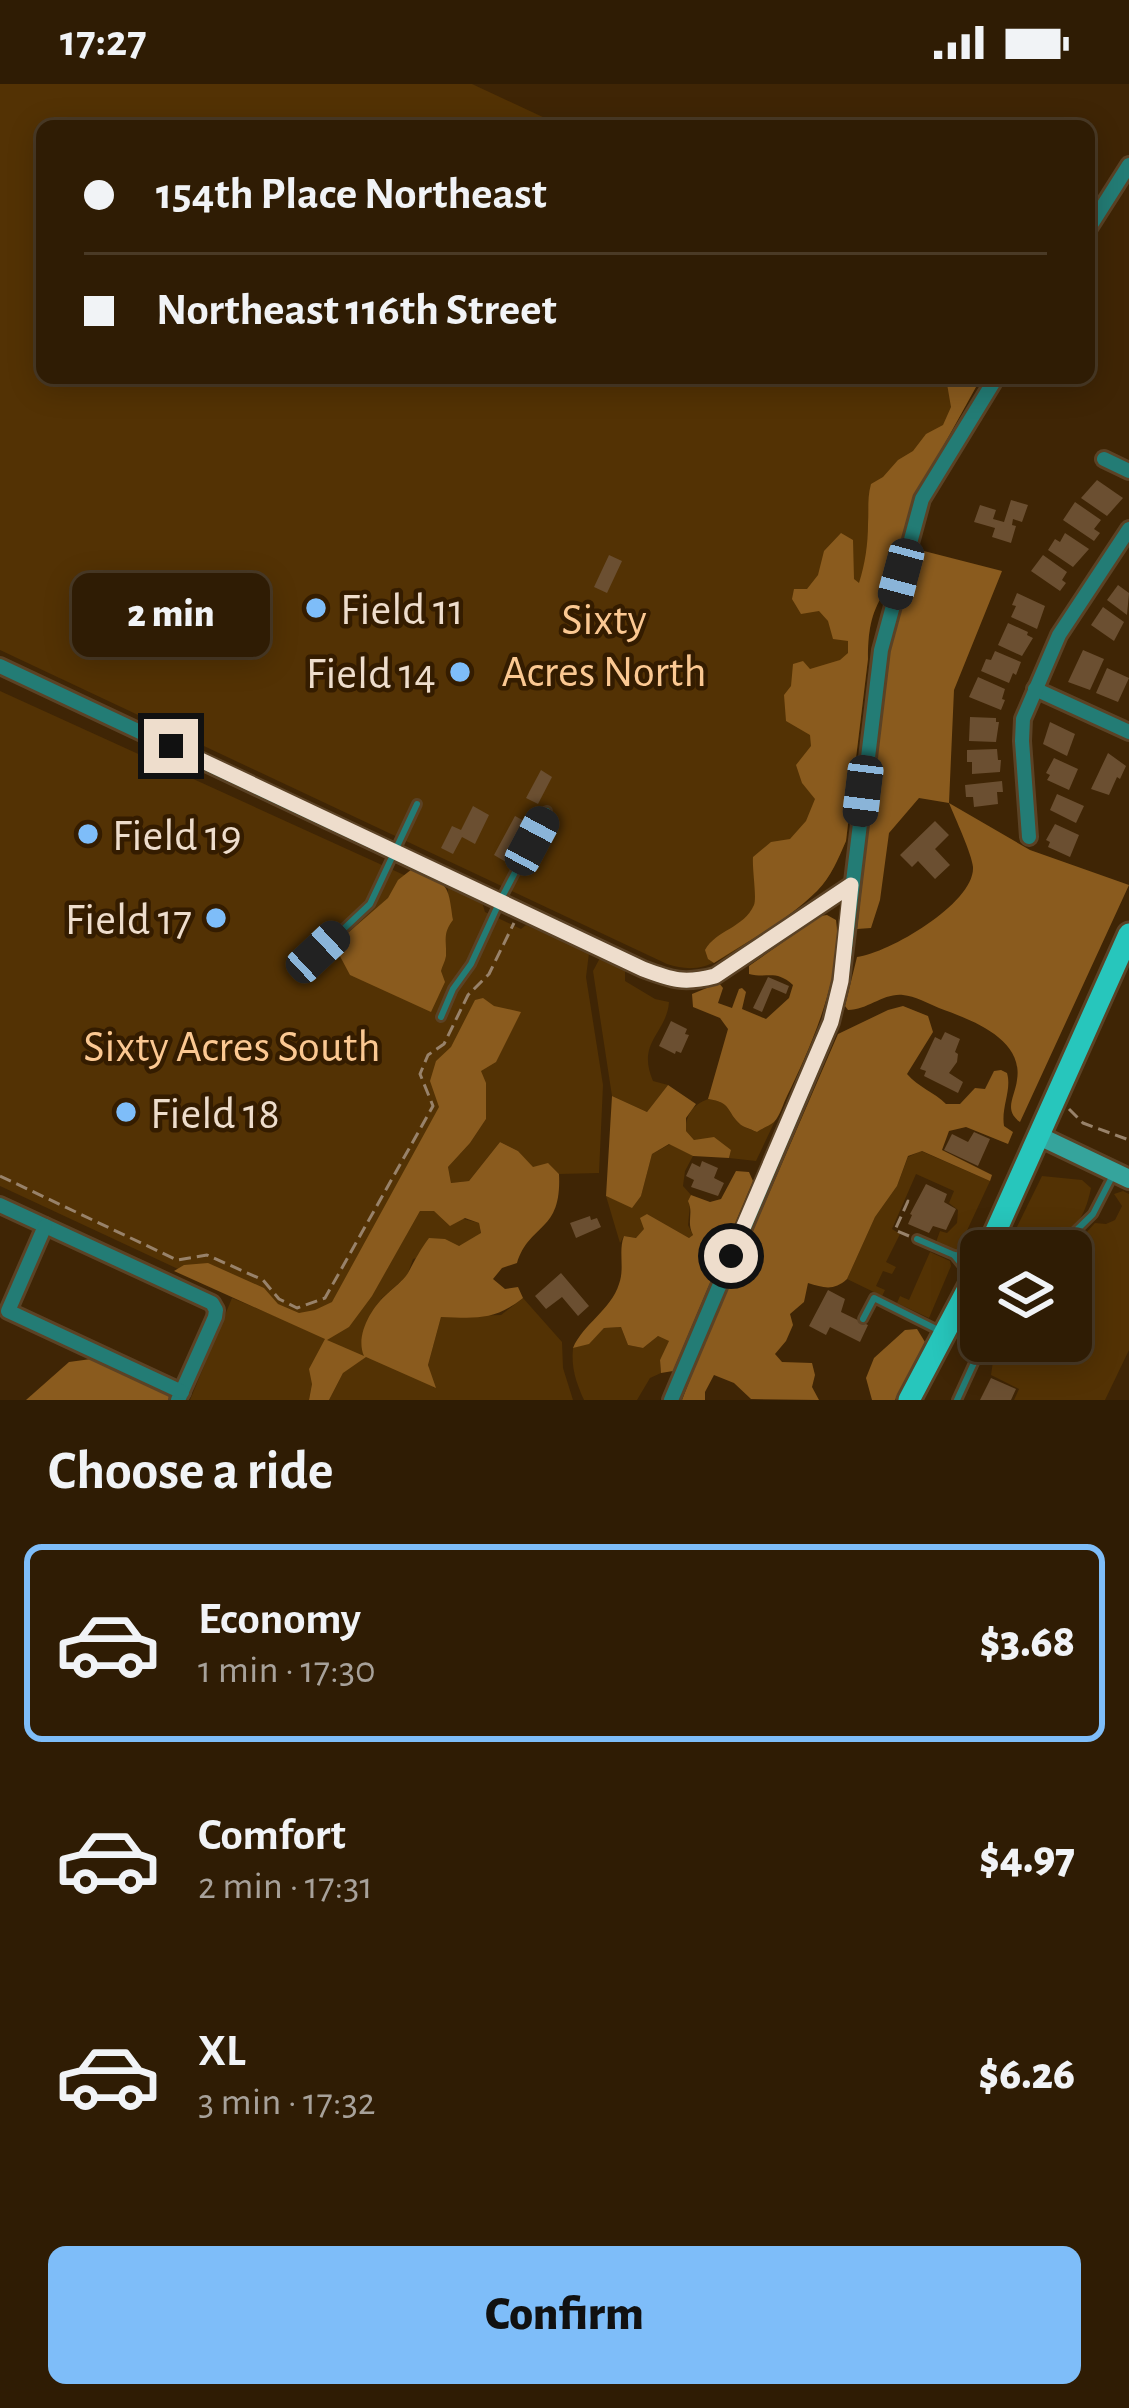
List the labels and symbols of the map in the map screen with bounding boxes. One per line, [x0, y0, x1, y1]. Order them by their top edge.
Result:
car [874, 535, 928, 613]
callout: 2 min [72, 572, 270, 656]
place label: Field 11 [340, 588, 464, 633]
marker: Field 11 [303, 595, 329, 621]
park label: Sixty Acres North [501, 598, 707, 695]
place label: Field 14 [306, 652, 436, 697]
marker: Field 14 [447, 659, 473, 685]
route end [144, 719, 198, 773]
car [841, 753, 885, 829]
car [499, 801, 565, 881]
place label: Field 19 [112, 814, 242, 859]
marker: Field 19 [75, 821, 101, 847]
place label: Field 17 [65, 898, 192, 943]
marker: Field 17 [203, 905, 229, 931]
car [279, 914, 357, 990]
park label: Sixty Acres South [83, 1025, 381, 1070]
place label: Field 18 [150, 1092, 280, 1137]
marker: Field 18 [113, 1099, 139, 1125]
route start [704, 1229, 758, 1283]

